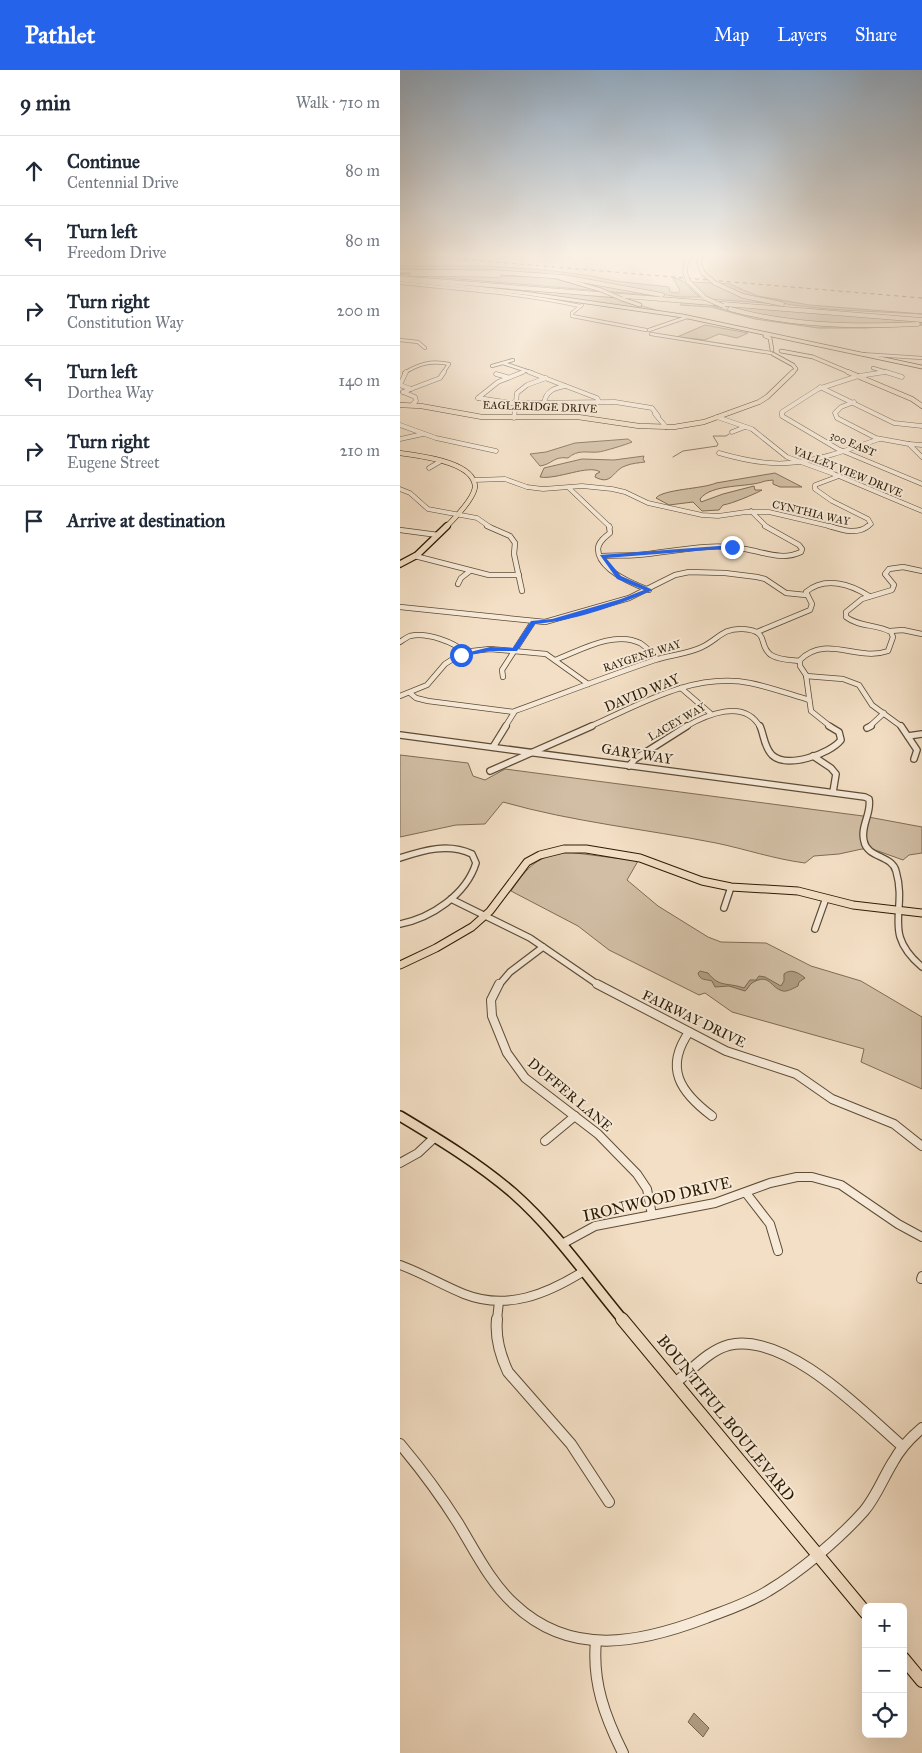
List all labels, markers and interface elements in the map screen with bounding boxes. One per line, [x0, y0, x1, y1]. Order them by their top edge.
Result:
text: Pathlet [25, 20, 95, 50]
text: Map [714, 24, 749, 46]
text: Layers [777, 24, 827, 46]
text: Share [855, 24, 897, 46]
text: 9 min [20, 90, 71, 116]
text: Walk · 710 m [296, 93, 380, 112]
text: Continue [67, 150, 140, 173]
icon: ahead [20, 157, 48, 185]
text: 80 m [345, 161, 380, 180]
text: Centennial Drive [67, 173, 179, 192]
text: Turn left [67, 220, 137, 243]
icon: left [20, 227, 48, 255]
text: 80 m [345, 231, 380, 250]
text: Freedom Drive [67, 243, 166, 262]
text: Turn right [67, 290, 150, 313]
icon: right [20, 297, 48, 325]
text: 200 m [337, 301, 380, 320]
text: Constitution Way [67, 313, 184, 332]
text: Turn left [67, 360, 137, 383]
icon: left [20, 367, 48, 395]
text: 140 m [339, 371, 380, 390]
text: Dorthea Way [67, 383, 154, 402]
street label: EAGLERIDGE DRIVE [482, 398, 598, 416]
street label: 300 EAST [828, 428, 878, 460]
text: Turn right [67, 430, 150, 453]
icon: right [20, 437, 48, 465]
text: 210 m [340, 441, 380, 460]
street label: VALLEY VIEW DRIVE [790, 444, 905, 500]
text: Eugene Street [67, 453, 160, 472]
street label: CYNTHIA WAY [771, 498, 852, 529]
icon: arrive [20, 507, 48, 535]
text: Arrive at destination [67, 509, 225, 532]
route end [721, 536, 744, 559]
street label: RAYGENE WAY [601, 637, 684, 675]
route start [450, 644, 473, 667]
street label: DAVID WAY [602, 670, 683, 716]
street label: LACEY WAY [646, 700, 709, 744]
street label: GARY WAY [600, 740, 675, 768]
street label: FAIRWAY DRIVE [639, 987, 749, 1051]
street label: DUFFER LANE [524, 1055, 616, 1135]
street label: IRONWOOD DRIVE [581, 1173, 733, 1225]
street label: BOUNTIFUL BOULEVARD [653, 1331, 799, 1505]
map controls [862, 1603, 907, 1738]
button: + [862, 1603, 907, 1648]
button: − [862, 1648, 907, 1693]
button: locate [862, 1693, 907, 1738]

